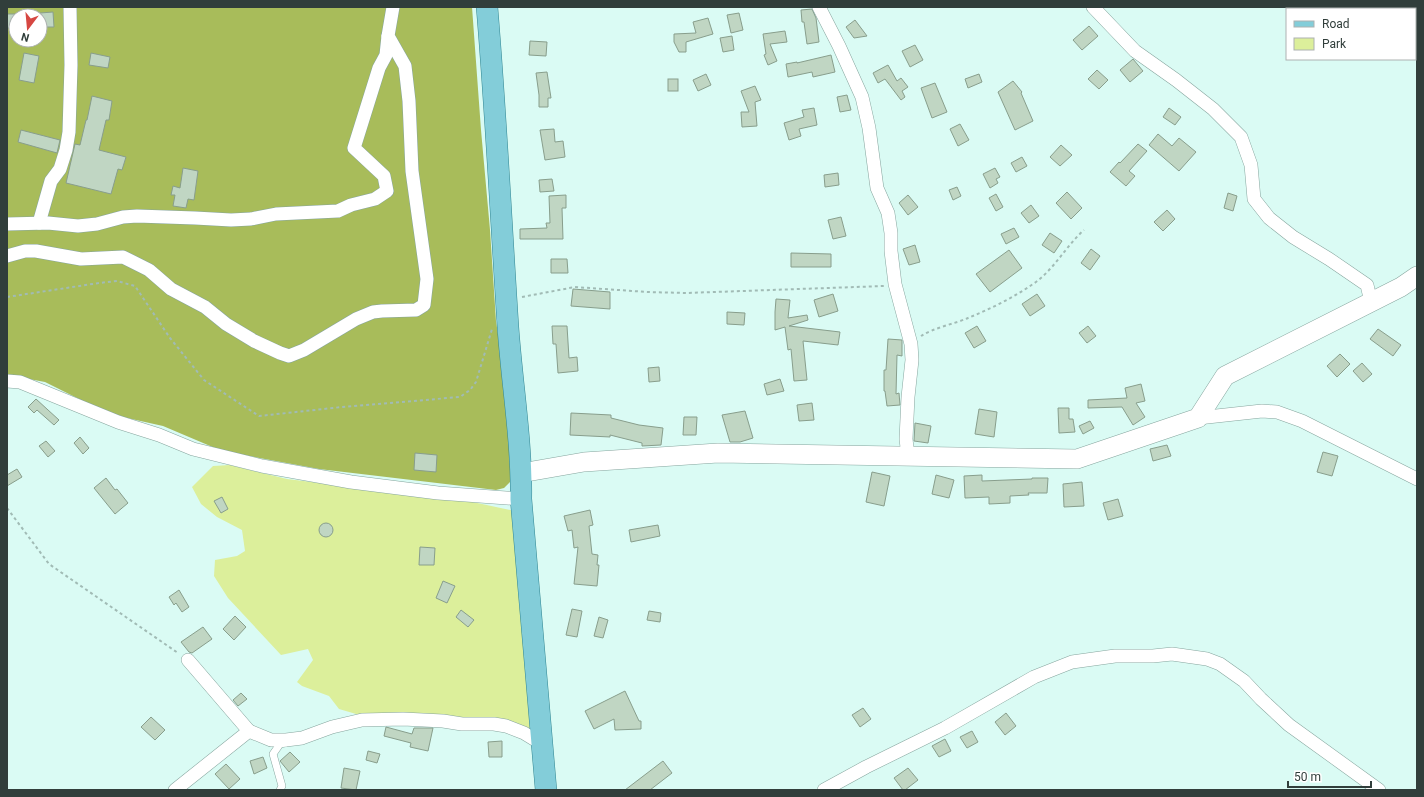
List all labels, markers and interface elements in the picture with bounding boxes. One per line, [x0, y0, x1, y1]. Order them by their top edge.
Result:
north arrow [8, 8, 48, 48]
legend [1286, 8, 1416, 60]
text: Road [1322, 17, 1350, 31]
text: N [20, 30, 31, 44]
text: Park [1322, 37, 1347, 51]
scale bar [1288, 763, 1371, 789]
text: 50 m [1294, 770, 1321, 784]

